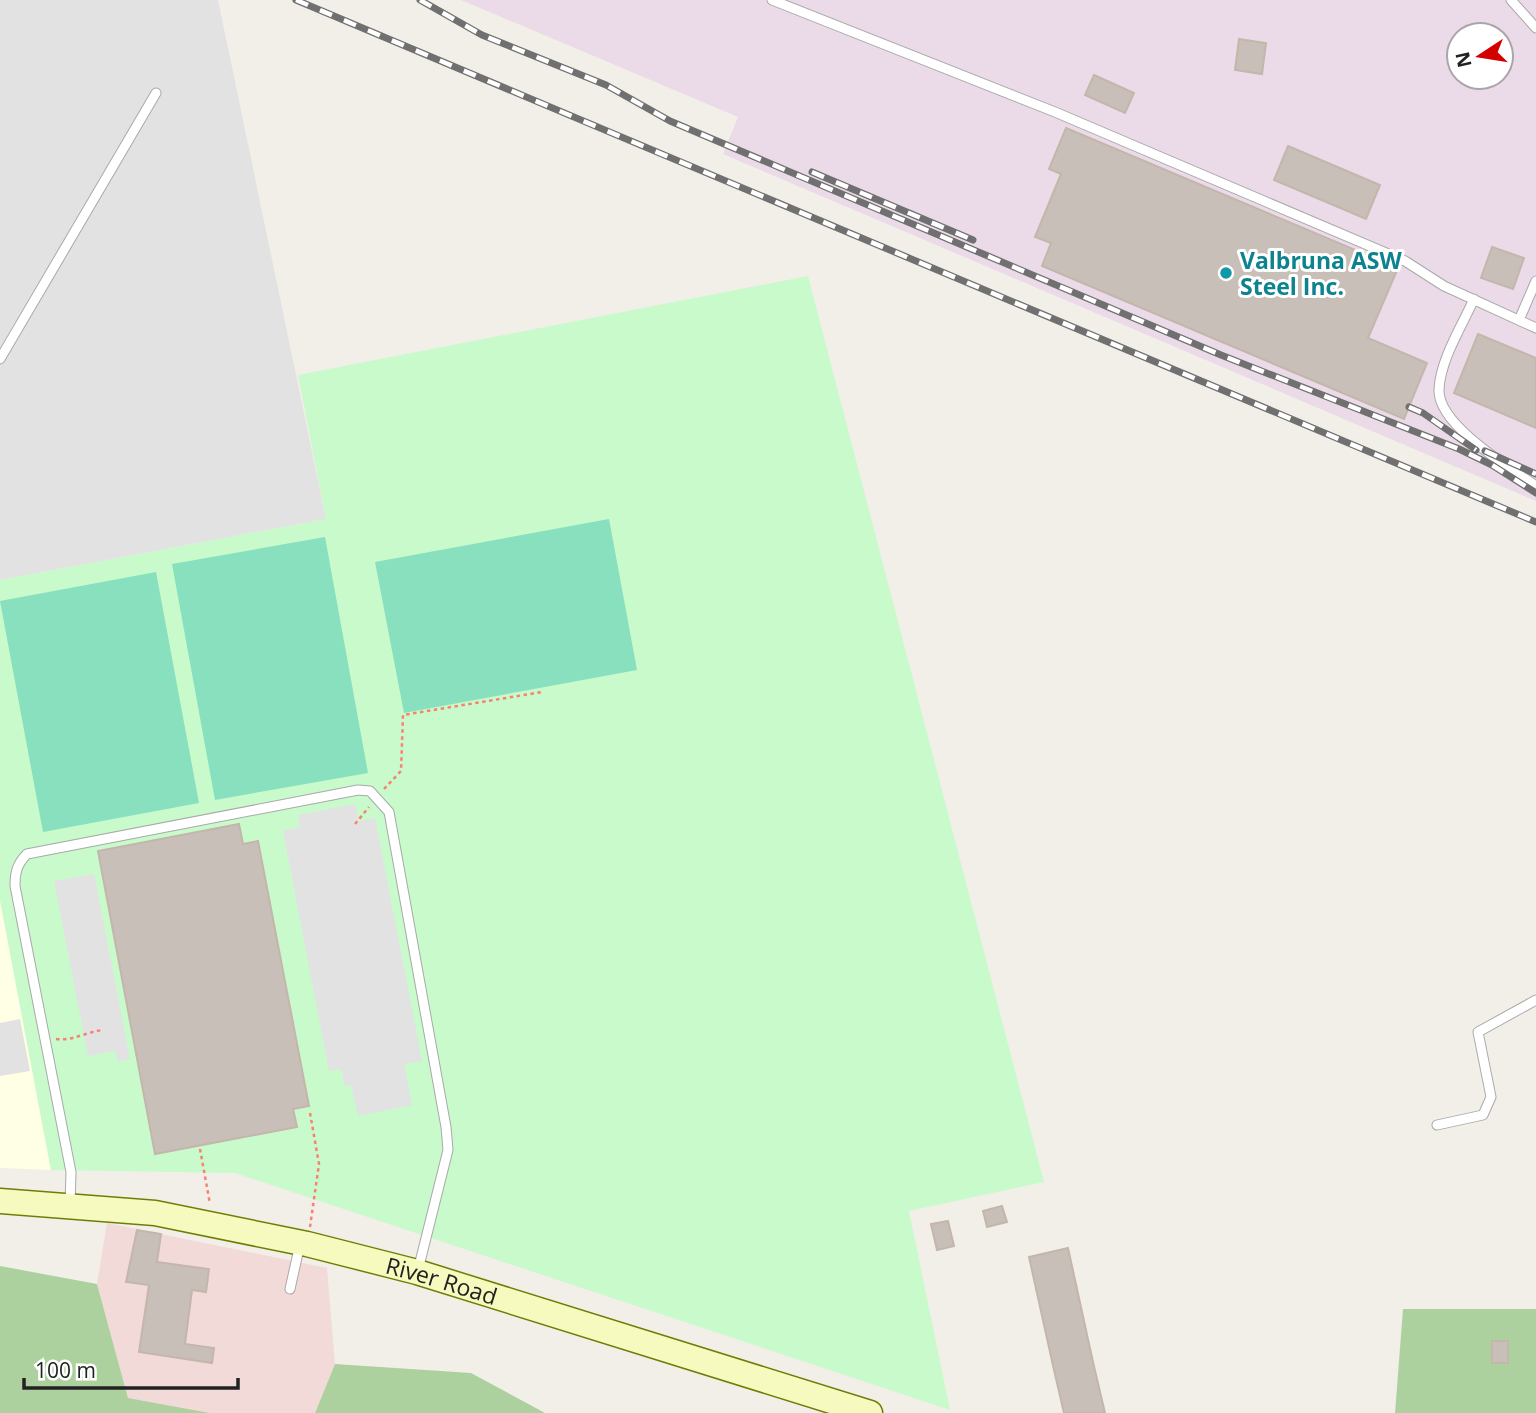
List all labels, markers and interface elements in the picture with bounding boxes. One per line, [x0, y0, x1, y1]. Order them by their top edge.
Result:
north arrow [1445, 21, 1515, 91]
text: N [1449, 49, 1478, 70]
place label: Valbruna ASW Steel Inc. [1240, 244, 1402, 302]
marker: Valbruna ASW Steel Inc. [1218, 265, 1234, 281]
street label: River Road [383, 1249, 501, 1312]
scale bar [24, 1346, 238, 1390]
text: 100 m [35, 1356, 96, 1384]

